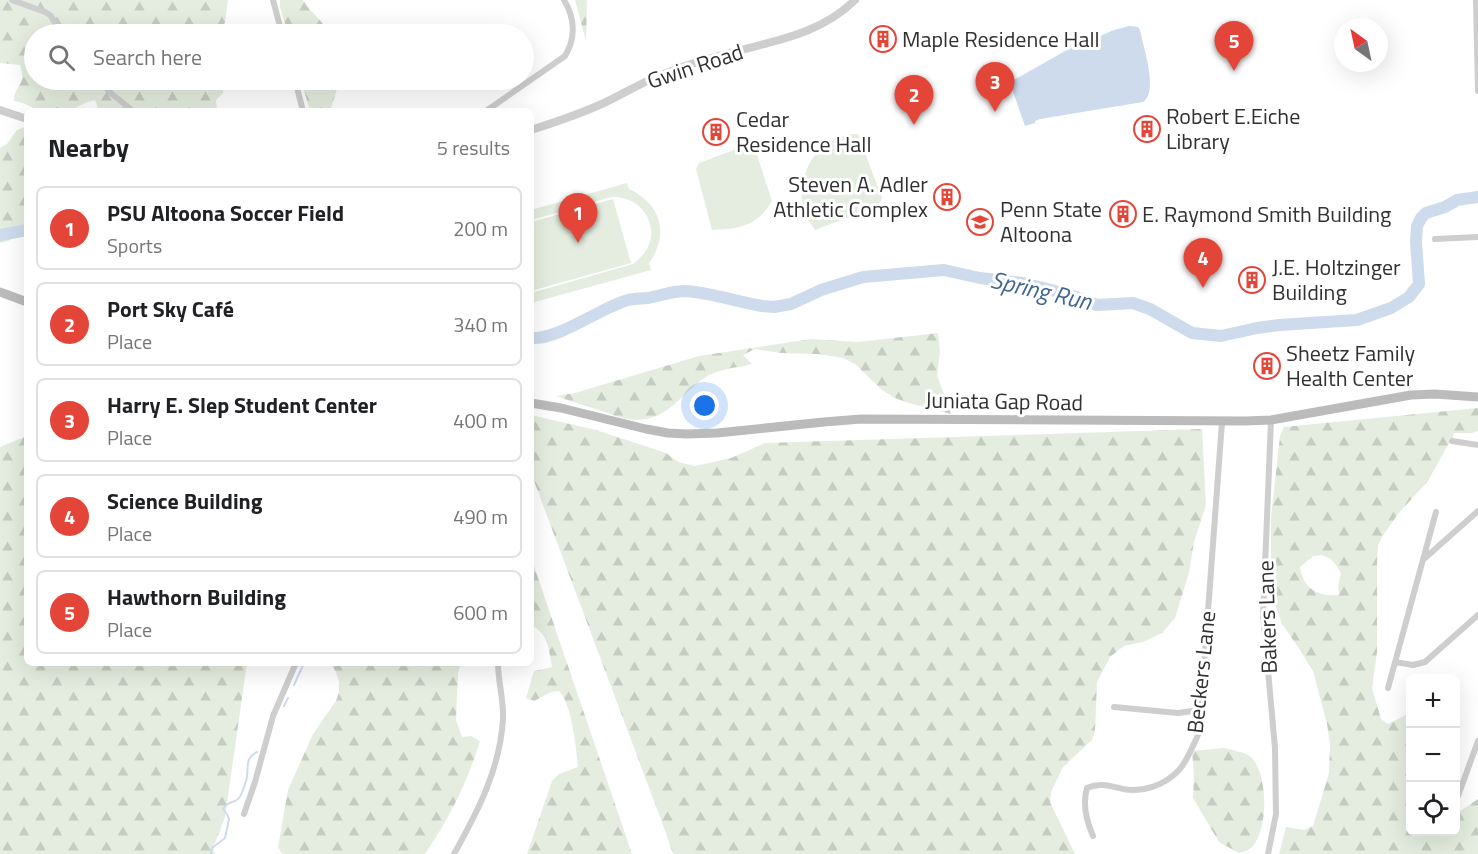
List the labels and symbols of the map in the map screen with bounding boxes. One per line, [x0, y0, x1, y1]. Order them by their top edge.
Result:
north arrow [1334, 18, 1388, 72]
place label: Maple Residence Hall [902, 22, 1100, 56]
pin: 5 [1214, 22, 1254, 71]
building icon: Maple Residence Hall [868, 24, 898, 54]
street label: Gwin Road [643, 34, 747, 98]
pin: 3 [976, 63, 1014, 112]
pin: 2 [894, 76, 934, 125]
place label: Robert E.Eiche Library [1166, 99, 1300, 158]
place label: Cedar Residence Hall [736, 102, 872, 161]
building icon: Robert E.Eiche Library [1132, 114, 1162, 144]
building icon: Cedar Residence Hall [701, 117, 731, 147]
place label: Steven A. Adler Athletic Complex [773, 167, 928, 226]
building icon: Steven A. Adler Athletic Complex [932, 182, 962, 212]
place label: Penn State Altoona [1000, 192, 1102, 251]
pin: 1 [558, 194, 598, 243]
place label: E. Raymond Smith Building [1142, 197, 1391, 231]
building icon: E. Raymond Smith Building [1108, 199, 1138, 229]
school or university icon: Penn State Altoona [965, 207, 995, 237]
pin: 4 [1184, 238, 1222, 288]
place label: J.E. Holtzinger Building [1272, 250, 1401, 309]
water label: Spring Run [987, 261, 1096, 319]
building icon: J.E. Holtzinger Building [1237, 265, 1267, 295]
place label: Sheetz Family Health Center [1286, 336, 1416, 395]
building icon: Sheetz Family Health Center [1252, 351, 1282, 381]
street label: Juniata Gap Road [925, 383, 1083, 419]
your location [690, 391, 719, 420]
street label: Bakers Lane [1248, 560, 1286, 674]
street label: Beckers Lane [1178, 609, 1224, 735]

